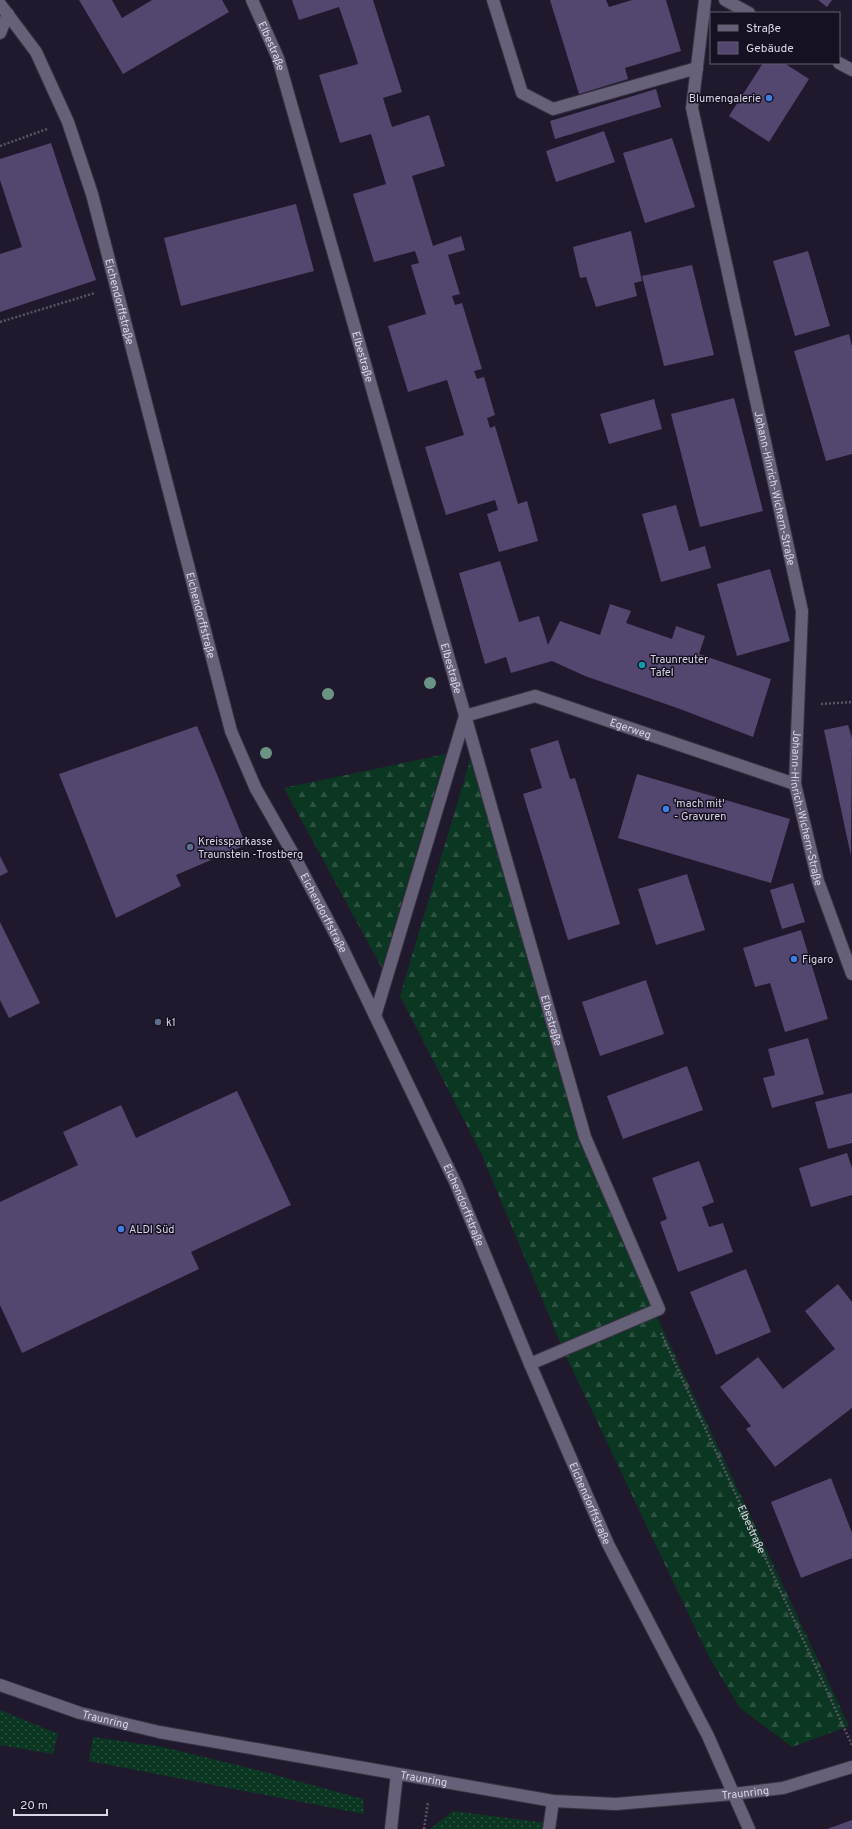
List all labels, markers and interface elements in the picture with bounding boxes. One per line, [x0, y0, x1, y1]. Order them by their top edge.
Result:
legend [710, 12, 840, 64]
street label: Elbestraße [254, 19, 287, 72]
text: Straße [746, 21, 781, 37]
text: Gebäude [746, 41, 794, 57]
place label: Blumengalerie [689, 92, 761, 106]
marker: Blumengalerie [764, 93, 774, 103]
street label: Eichendorffstraße [101, 257, 137, 346]
street label: Elbestraße [348, 330, 376, 384]
street label: Johann-Hinrich-Wichern-Straße [750, 410, 798, 567]
street label: Eichendorffstraße [182, 571, 218, 660]
street label: Elbestraße [437, 641, 465, 696]
place label: Traunreuter Tafel [650, 653, 709, 680]
marker: Traunreuter Tafel [637, 660, 647, 670]
street label: Egerweg [608, 716, 653, 743]
street label: Johann-Hinrich-Wichern-Straße [787, 730, 825, 888]
place label: 'mach mit' - Gravuren [674, 797, 727, 824]
marker: 'mach mit' - Gravuren [661, 804, 671, 814]
place label: Kreissparkasse Traunstein -Trostberg [198, 835, 303, 862]
marker: Kreissparkasse Traunstein -Trostberg [185, 842, 195, 852]
street label: Eichendorffstraße [296, 871, 350, 956]
place label: Figaro [802, 953, 833, 967]
marker: Figaro [789, 954, 799, 964]
street label: Elbestraße [537, 993, 565, 1048]
place label: k1 [166, 1016, 176, 1030]
marker: k1 [153, 1017, 163, 1027]
street label: Eichendorffstraße [439, 1162, 487, 1249]
place label: ALDI Süd [129, 1223, 175, 1237]
marker: ALDI Süd [116, 1224, 126, 1234]
street label: Eichendorffstraße [565, 1460, 613, 1547]
street label: Elbestraße [734, 1503, 768, 1556]
street label: Traunring [81, 1708, 130, 1732]
street label: Traunring [399, 1768, 448, 1790]
street label: Traunring [721, 1784, 770, 1803]
scale bar [14, 1791, 107, 1817]
text: 20 m [20, 1798, 48, 1814]

